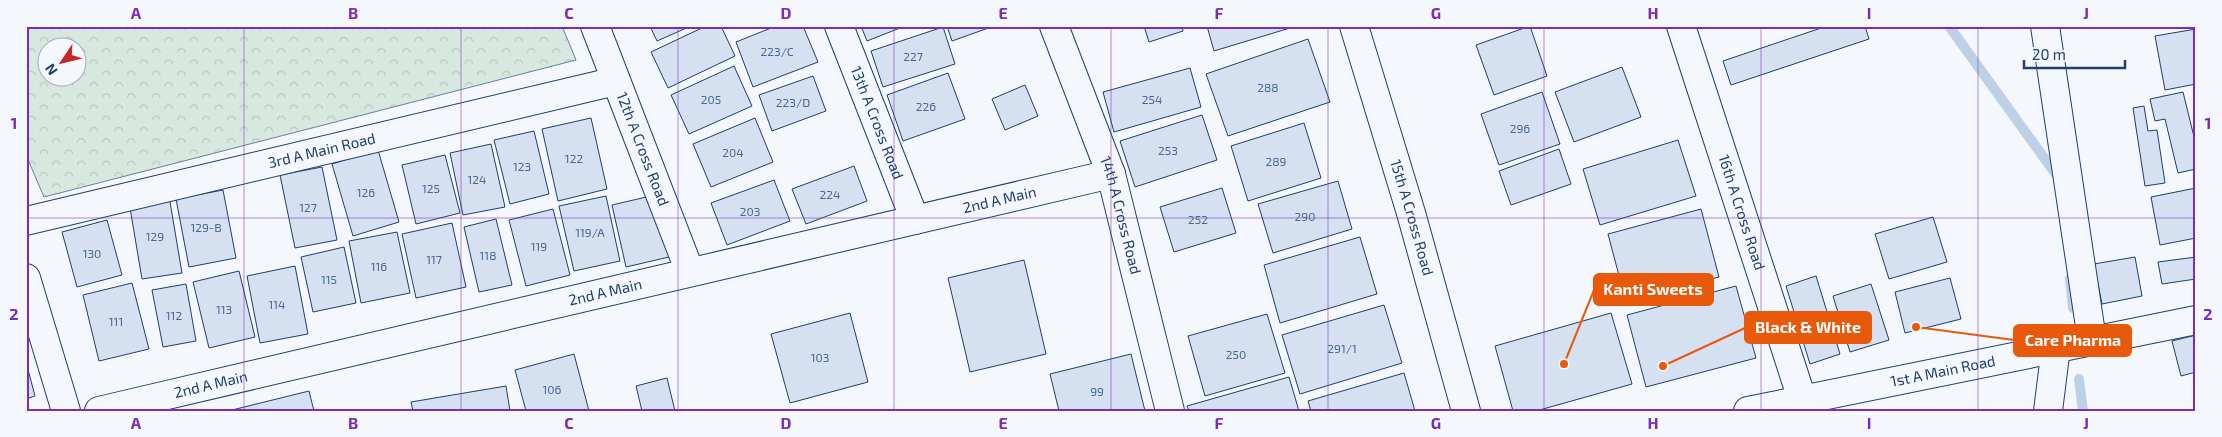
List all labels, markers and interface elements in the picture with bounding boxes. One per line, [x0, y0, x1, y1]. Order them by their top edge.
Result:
text: A [131, 3, 142, 22]
text: B [348, 3, 358, 22]
text: C [564, 3, 574, 22]
text: D [781, 3, 792, 22]
text: E [998, 3, 1008, 22]
text: F [1215, 3, 1224, 22]
text: G [1431, 3, 1441, 22]
text: H [1647, 3, 1659, 22]
text: I [1867, 3, 1871, 22]
text: J [2083, 3, 2089, 22]
north arrow [38, 38, 88, 88]
scale bar [2024, 38, 2126, 70]
house number: 223/C [760, 44, 794, 58]
text: 20 m [2032, 45, 2066, 63]
house number: 227 [903, 49, 923, 63]
text: N [41, 61, 61, 79]
street label: 13th A Cross Road [848, 63, 908, 182]
house number: 288 [1257, 80, 1279, 94]
street label: 12th A Cross Road [613, 89, 674, 208]
house number: 205 [701, 92, 721, 106]
house number: 254 [1142, 92, 1162, 106]
house number: 223/D [776, 95, 810, 109]
house number: 226 [916, 99, 936, 113]
text: 1 [11, 113, 17, 132]
text: 1 [2205, 113, 2211, 132]
house number: 296 [1510, 121, 1530, 135]
street label: 3rd A Main Road [266, 128, 377, 171]
house number: 253 [1158, 143, 1178, 157]
house number: 204 [722, 145, 744, 159]
house number: 122 [565, 151, 583, 165]
street label: 16th A Cross Road [1715, 152, 1770, 272]
street label: 14th A Cross Road [1097, 153, 1146, 276]
house number: 289 [1266, 154, 1287, 168]
street label: 15th A Cross Road [1387, 157, 1438, 277]
house number: 123 [513, 159, 531, 173]
house number: 124 [468, 172, 486, 186]
house number: 125 [422, 181, 440, 195]
street label: 2nd A Main [961, 182, 1038, 216]
house number: 126 [357, 185, 375, 199]
house number: 224 [820, 187, 840, 201]
house number: 127 [299, 200, 317, 214]
house number: 203 [740, 204, 760, 218]
house number: 290 [1295, 209, 1315, 223]
house number: 252 [1188, 212, 1208, 226]
house number: 129-B [190, 220, 222, 234]
house number: 119/A [575, 225, 605, 239]
house number: 129 [146, 229, 164, 243]
house number: 119 [531, 239, 547, 253]
house number: 130 [83, 246, 101, 260]
house number: 118 [480, 248, 496, 262]
house number: 117 [426, 252, 442, 266]
house number: 116 [371, 259, 387, 273]
house number: 115 [321, 272, 337, 286]
street label: 2nd A Main [567, 274, 644, 309]
callout: Kanti Sweets [1594, 274, 1713, 305]
text: Kanti Sweets [1603, 279, 1703, 298]
house number: 114 [269, 297, 285, 311]
house number: 113 [216, 302, 232, 316]
text: 2 [9, 304, 19, 323]
text: 2 [2203, 304, 2213, 323]
house number: 112 [166, 308, 182, 322]
callout: Black & White [1745, 312, 1871, 343]
house number: 111 [109, 314, 123, 328]
text: Black & White [1755, 317, 1861, 336]
callout: Care Pharma [2014, 325, 2131, 356]
text: Care Pharma [2025, 330, 2121, 349]
house number: 291/1 [1327, 341, 1357, 355]
house number: 250 [1226, 347, 1246, 361]
house number: 103 [811, 350, 829, 364]
street label: 1st A Main Road [1889, 351, 1997, 390]
street label: 2nd A Main [172, 366, 249, 401]
house number: 106 [543, 382, 562, 396]
house number: 99 [1090, 384, 1104, 398]
text: A [131, 413, 142, 432]
text: B [348, 413, 358, 432]
text: C [564, 413, 574, 432]
text: D [781, 413, 792, 432]
text: E [998, 413, 1008, 432]
text: F [1215, 413, 1224, 432]
text: G [1431, 413, 1441, 432]
text: H [1647, 413, 1659, 432]
text: I [1867, 413, 1871, 432]
text: J [2083, 413, 2089, 432]

